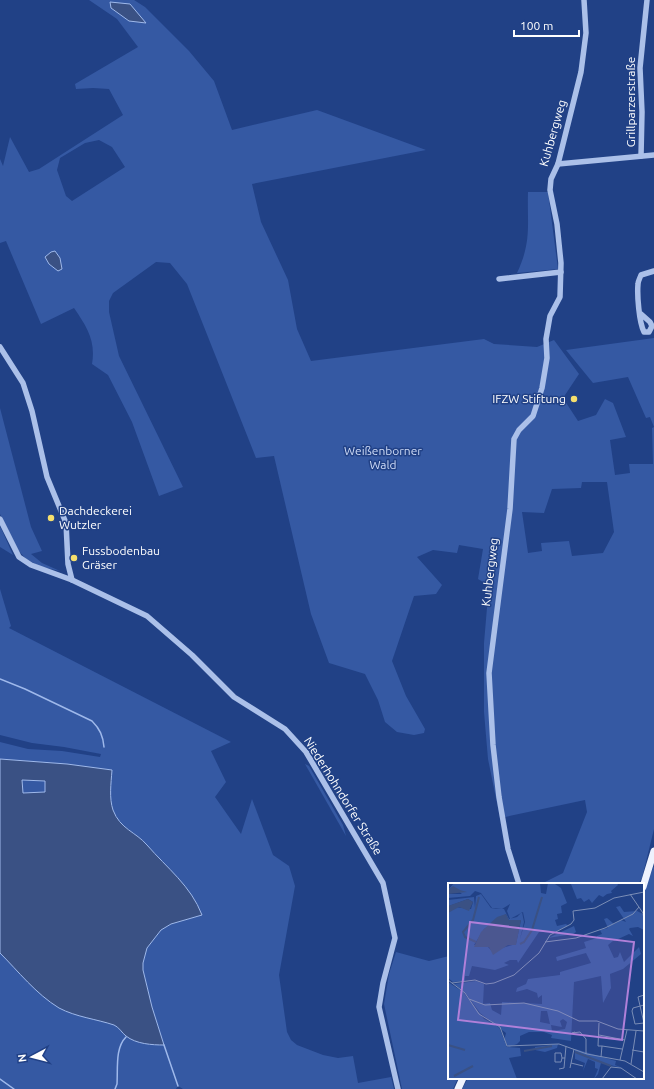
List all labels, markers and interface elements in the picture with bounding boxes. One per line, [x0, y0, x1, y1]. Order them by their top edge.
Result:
scale bar [514, 12, 579, 38]
text: 100 m [520, 19, 553, 32]
street label: Grillparzerstraße [624, 57, 637, 147]
street label: Kuhbergweg [537, 98, 568, 168]
place label: IFZW Stiftung [492, 392, 566, 405]
marker: IFZW Stiftung [569, 394, 579, 404]
park label: Weißenborner Wald [344, 444, 422, 471]
place label: Dachdeckerei Wutzler [59, 504, 132, 531]
marker: Dachdeckerei Wutzler [46, 513, 56, 523]
street label: Kuhbergweg [479, 537, 500, 607]
place label: Fussbodenbau Gräser [82, 544, 160, 571]
marker: Fussbodenbau Gräser [69, 553, 79, 563]
street label: Niederhohndorfer Straße [302, 734, 385, 857]
inset map [448, 883, 644, 1079]
north arrow [12, 1037, 52, 1077]
text: N [16, 1053, 29, 1063]

